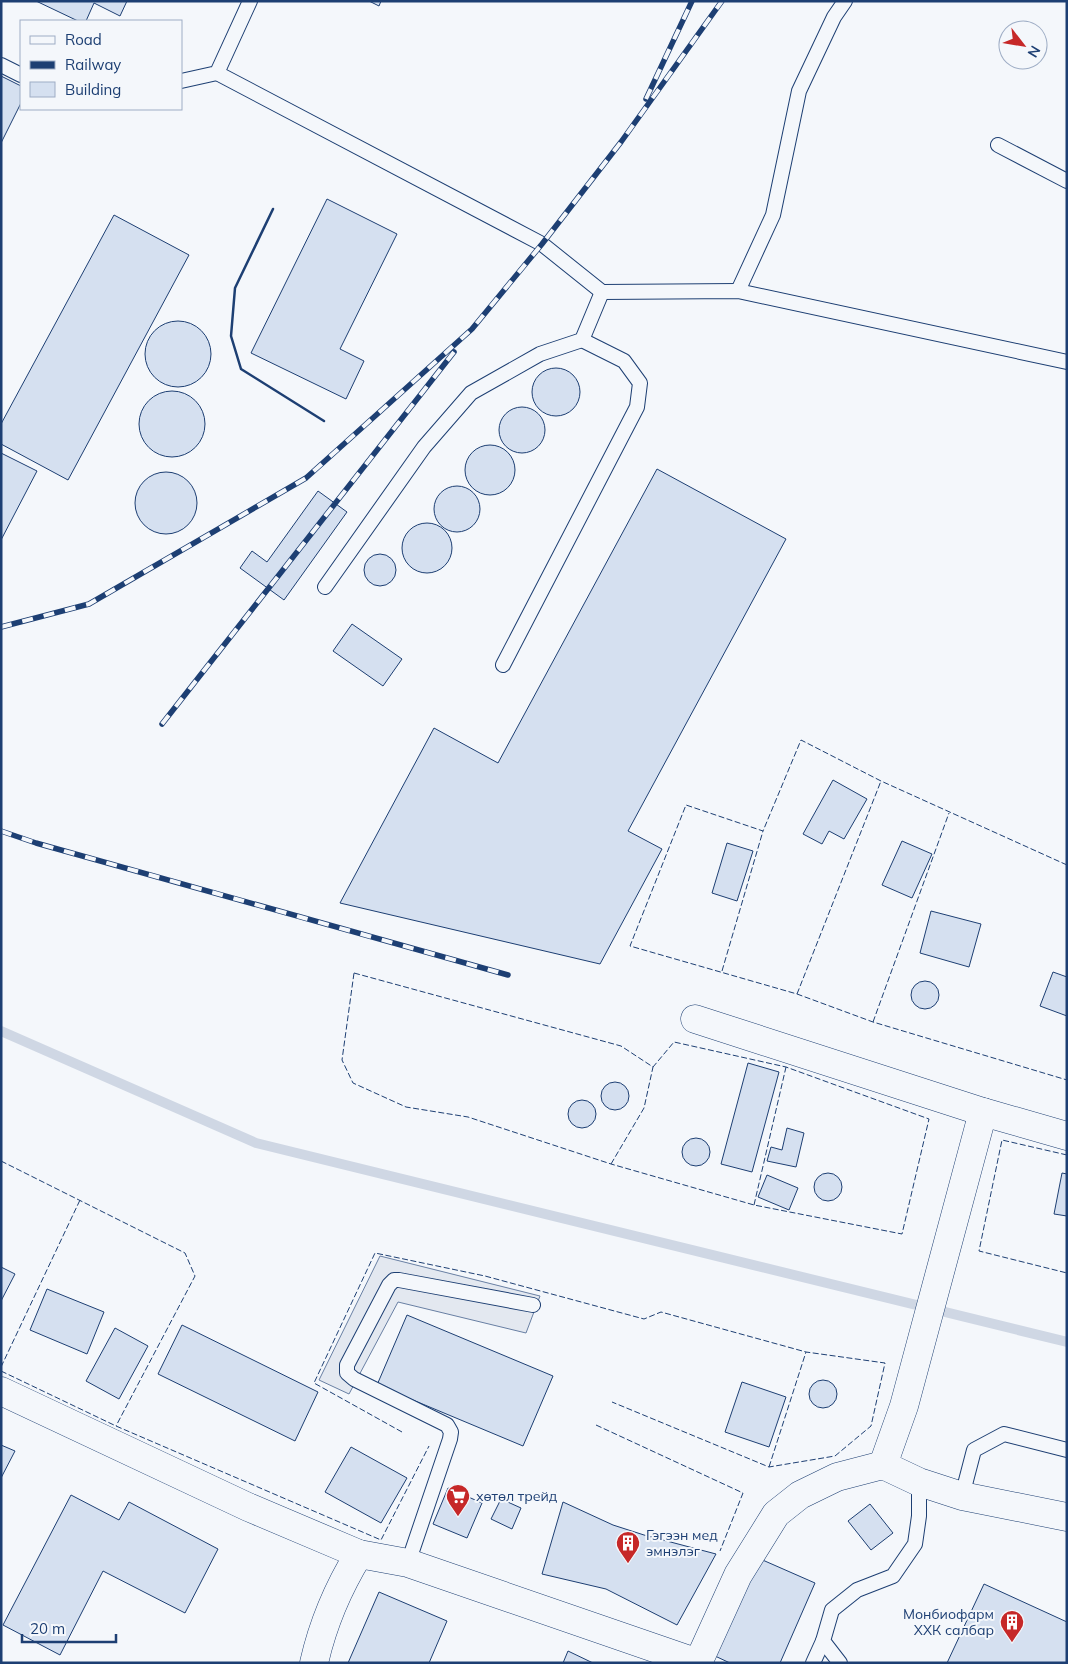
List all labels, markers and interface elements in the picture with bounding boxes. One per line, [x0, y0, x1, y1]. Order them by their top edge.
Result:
legend [20, 20, 182, 110]
north arrow [998, 20, 1048, 70]
text: Road [65, 30, 102, 49]
text: N [1024, 43, 1045, 61]
text: Railway [65, 55, 121, 74]
text: Building [65, 80, 121, 99]
supermarket icon: хөтөл трейд [445, 1483, 471, 1517]
place label: хөтөл трейд [476, 1487, 558, 1505]
place label: Гэгээн мед эмнэлэг [646, 1526, 718, 1560]
building icon: Гэгээн мед эмнэлэг [615, 1530, 641, 1564]
place label: Монбиофарм ХХК салбар [903, 1605, 994, 1639]
building icon: Монбиофарм ХХК салбар [999, 1609, 1025, 1643]
scale bar [22, 1612, 116, 1644]
text: 20 m [30, 1619, 65, 1638]

